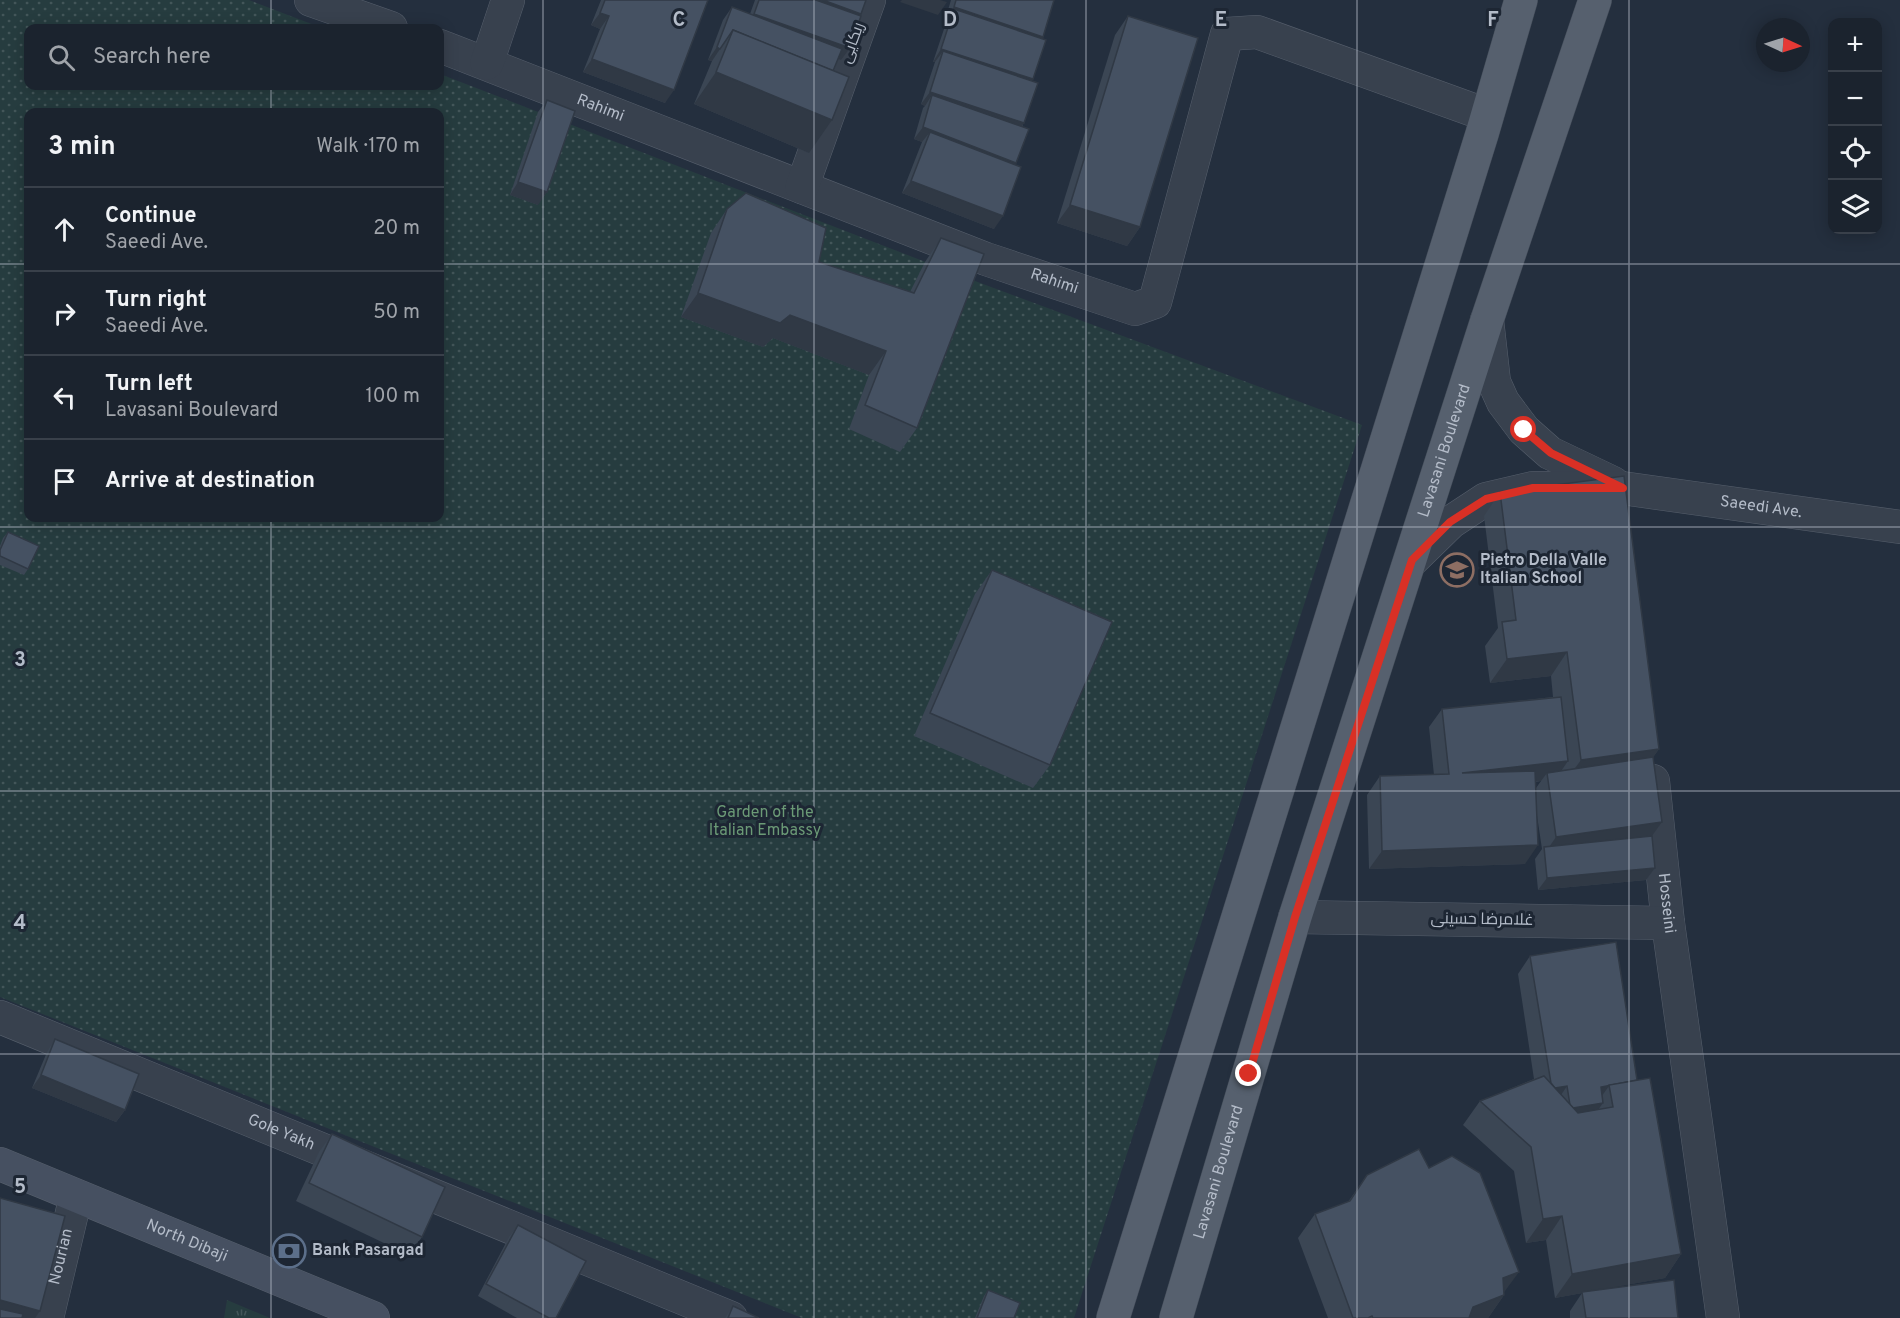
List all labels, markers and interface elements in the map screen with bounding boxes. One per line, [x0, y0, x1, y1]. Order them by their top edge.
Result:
text: C [673, 8, 685, 34]
text: D [943, 8, 957, 34]
text: E [1215, 8, 1227, 34]
text: F [1487, 8, 1499, 34]
north arrow [1756, 18, 1810, 72]
map controls [1828, 18, 1882, 234]
button: + [1828, 18, 1882, 72]
street label: ریکایی [836, 20, 870, 66]
search box [24, 24, 444, 90]
icon: search [45, 41, 78, 74]
text: Search here [93, 44, 211, 71]
button: − [1828, 72, 1882, 126]
street label: Rahimi [573, 90, 627, 127]
button: locate [1828, 126, 1882, 180]
text: 3 min [48, 131, 116, 164]
text: Walk · 170 m [316, 134, 420, 160]
button: layers [1828, 180, 1882, 234]
text: Continue [105, 203, 196, 230]
icon: ahead [48, 213, 81, 246]
text: 20 m [373, 216, 420, 242]
text: Saeedi Ave. [105, 230, 208, 256]
street label: Rahimi [1027, 265, 1081, 299]
text: Turn right [105, 287, 207, 314]
icon: right [48, 297, 81, 330]
text: 50 m [373, 300, 420, 326]
text: Saeedi Ave. [105, 314, 208, 340]
text: Turn left [105, 371, 193, 398]
icon: left [48, 381, 81, 414]
street label: Lavasani Boulevard [1414, 382, 1476, 520]
text: 100 m [365, 384, 420, 410]
text: Lavasani Boulevard [105, 398, 278, 424]
route start [1510, 416, 1536, 442]
icon: arrive [48, 465, 81, 498]
text: Arrive at destination [105, 468, 315, 495]
street label: Saeedi Ave. [1719, 492, 1803, 523]
place label: Pietro Della Valle Italian School [1480, 551, 1607, 589]
school or university icon: Pietro Della Valle Italian School [1439, 552, 1475, 588]
text: 3 [14, 648, 26, 674]
park label: Garden of the Italian Embassy [709, 803, 821, 841]
street label: Hosseini [1653, 872, 1679, 935]
street label: غلامرضا حسینی [1430, 909, 1534, 931]
text: 4 [14, 911, 26, 937]
route end [1235, 1060, 1261, 1086]
street label: Lavasani Boulevard [1190, 1103, 1249, 1242]
street label: Gole Yakh [244, 1110, 318, 1156]
text: 5 [14, 1175, 26, 1201]
street label: North Dibaji [143, 1215, 231, 1267]
street label: Nourian [45, 1227, 78, 1287]
bank icon: Bank Pasargad [271, 1233, 307, 1269]
place label: Bank Pasargad [312, 1241, 424, 1261]

